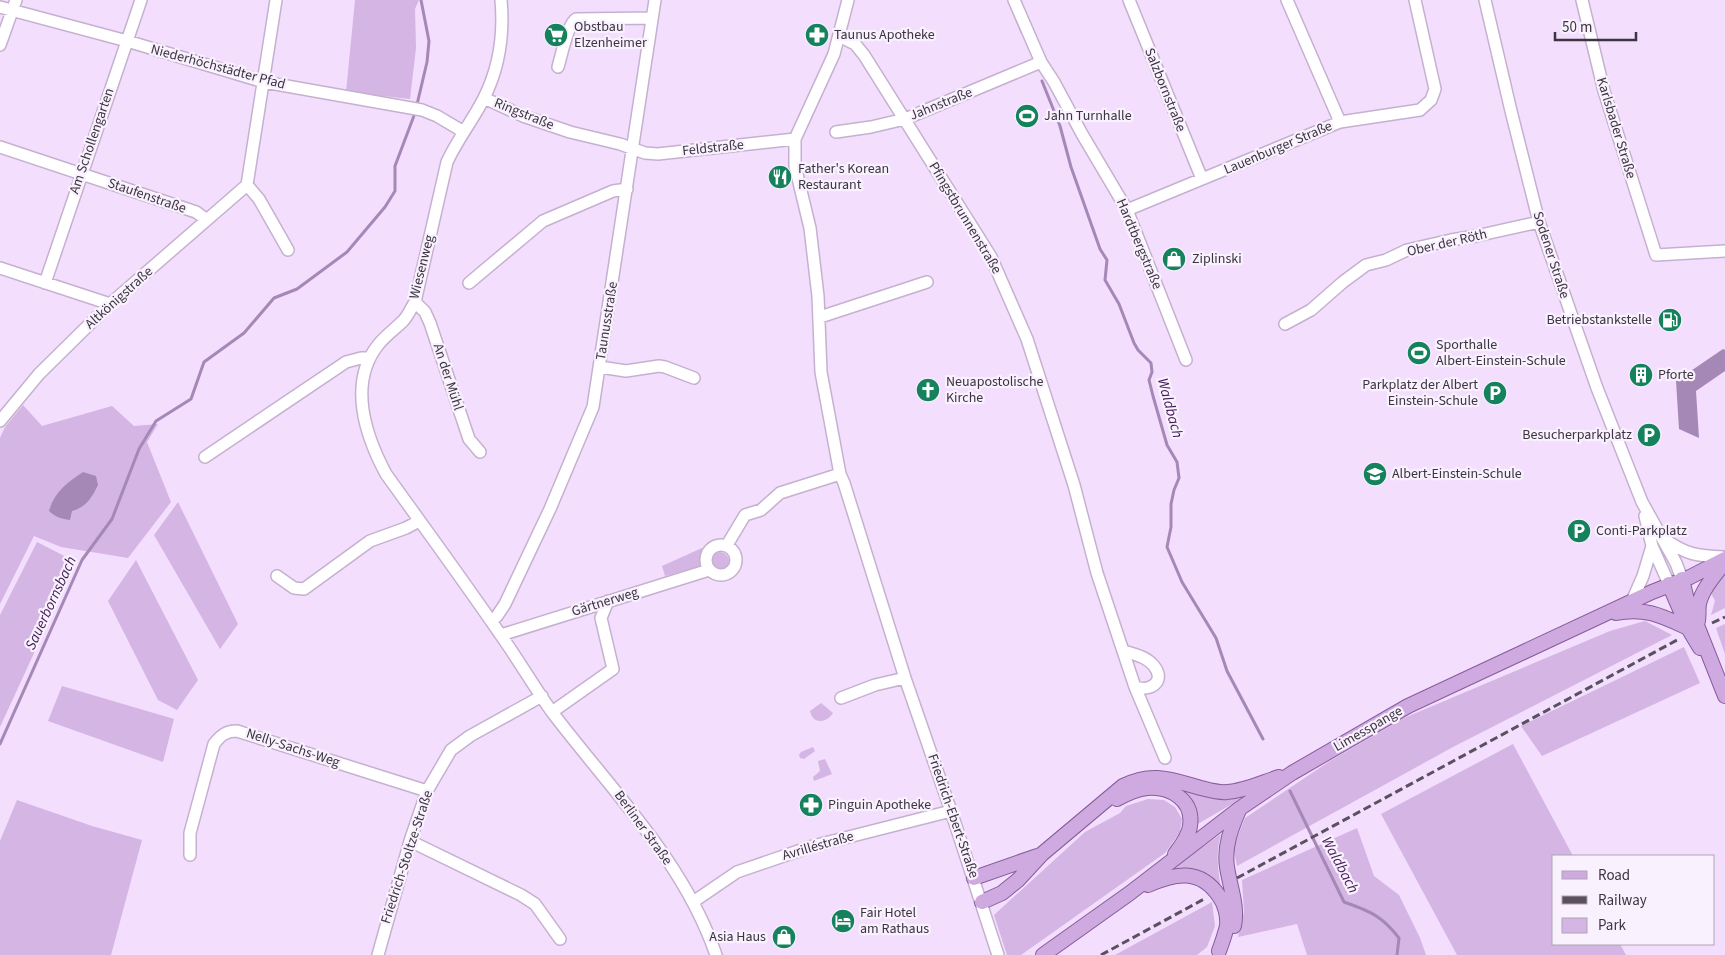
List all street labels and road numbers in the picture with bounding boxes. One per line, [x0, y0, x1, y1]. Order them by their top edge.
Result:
street label: Niederhöchstädter Pfad [148, 39, 288, 95]
street label: Salzbornstraße [1139, 45, 1191, 135]
street label: Karlsbader Straße [1591, 75, 1641, 181]
street label: Jahnstraße [907, 82, 975, 126]
street label: Am Schollengarten [65, 85, 119, 197]
street label: Ringstraße [491, 93, 557, 135]
street label: Lauenburger Straße [1221, 116, 1335, 180]
street label: Feldstraße [681, 135, 745, 161]
street label: Pfingstbrunnenstraße [924, 158, 1006, 278]
street label: Staufenstraße [105, 173, 189, 219]
street label: Hardtbergstraße [1111, 196, 1167, 292]
street label: Sodener Straße [1528, 209, 1575, 301]
street label: Ober der Röth [1405, 224, 1489, 262]
street label: Wiesenweg [404, 233, 440, 301]
street label: Altkönigstraße [81, 262, 157, 334]
street label: Taunusstraße [591, 280, 623, 362]
street label: An der Mühl [428, 341, 468, 414]
street label: Gärtnerweg [569, 582, 641, 622]
street label: Limesspange [1330, 701, 1406, 757]
street label: Nelly-Sachs-Weg [244, 723, 342, 773]
street label: Friedrich-Ebert-Straße [922, 751, 984, 881]
street label: Berliner Straße [609, 787, 677, 869]
street label: Friedrich-Stoltze-Straße [376, 788, 438, 926]
street label: Avrilléstraße [780, 826, 856, 866]

